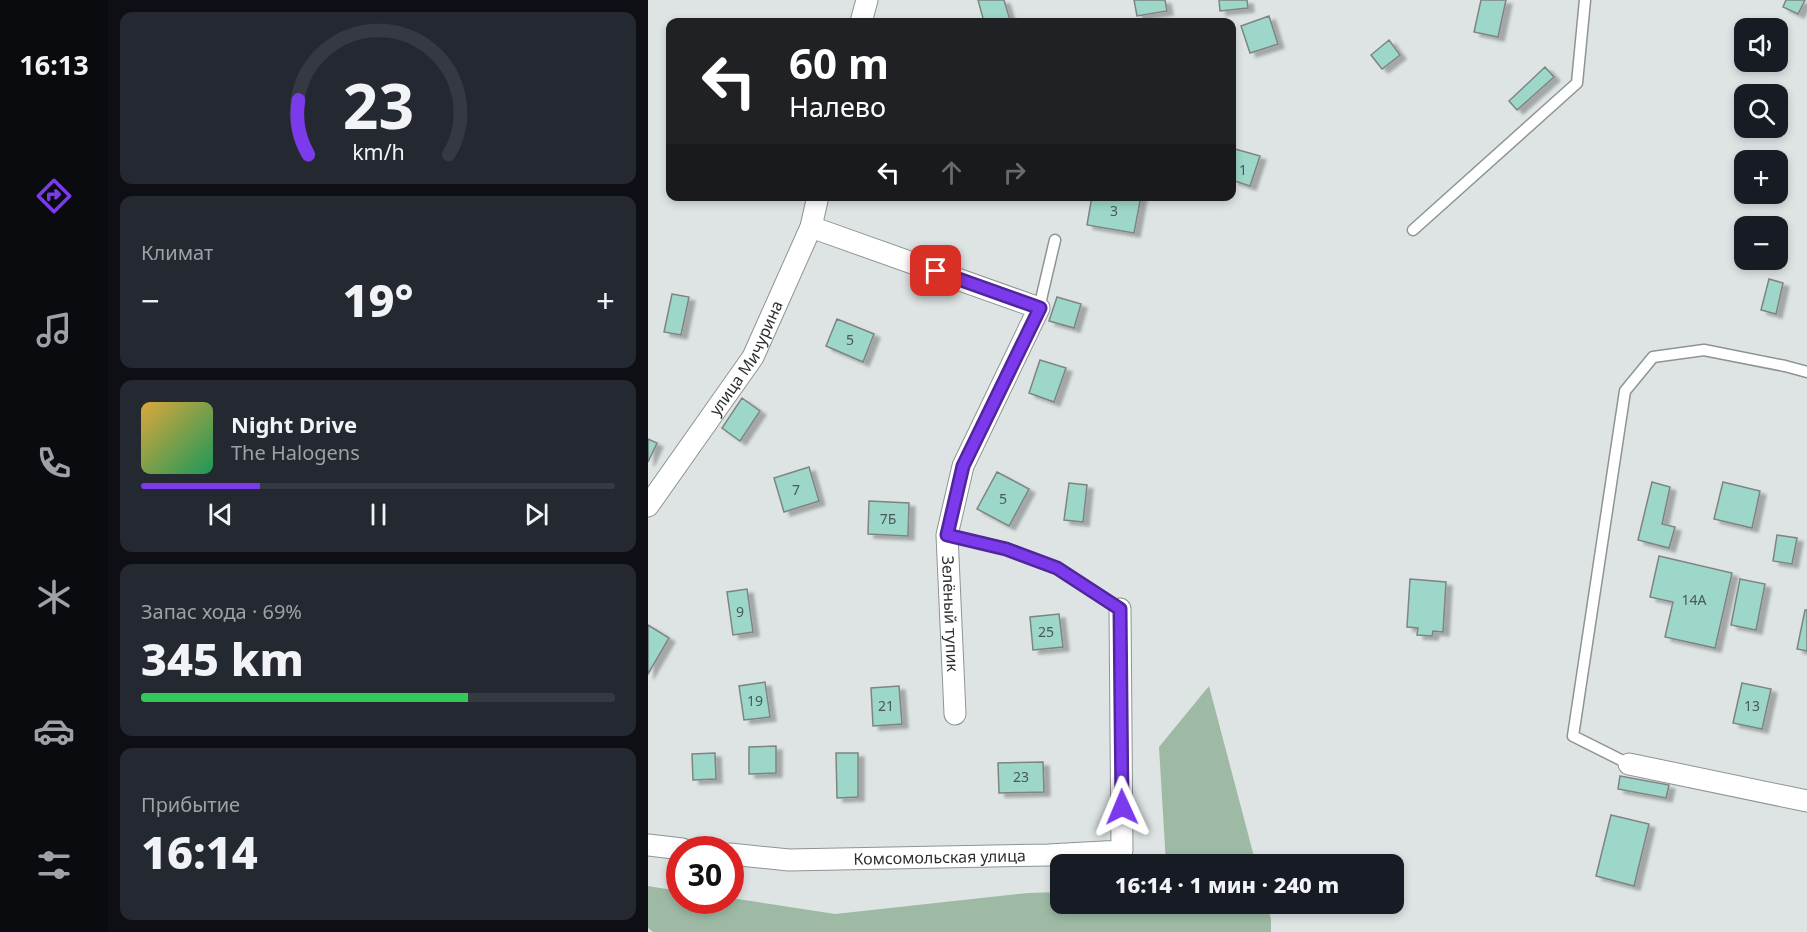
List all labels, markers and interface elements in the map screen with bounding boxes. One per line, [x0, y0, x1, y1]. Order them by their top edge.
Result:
map controls [1734, 18, 1788, 270]
button: sound [1734, 18, 1788, 72]
text: 60 m [789, 34, 889, 91]
icon: left [690, 42, 768, 120]
text: 16:13 [19, 46, 89, 83]
text: 23 [342, 62, 414, 147]
button: search [1734, 84, 1788, 138]
text: Налево [789, 88, 886, 125]
text: km/h [352, 137, 404, 166]
button: + [1734, 150, 1788, 204]
icon: left [872, 156, 905, 189]
icon: ahead [935, 156, 968, 189]
icon: right [998, 156, 1031, 189]
house number: 1 [1239, 160, 1247, 179]
icon: directions [33, 175, 75, 217]
house number: 3 [1110, 201, 1118, 220]
button: − [1734, 216, 1788, 270]
text: Климат [141, 239, 213, 266]
pin [910, 245, 961, 296]
icon: arrive [919, 254, 952, 287]
text: 19° [342, 269, 414, 330]
text: − [141, 278, 160, 323]
text: + [596, 278, 615, 323]
street label: улица Мичурина [704, 297, 788, 420]
icon: music [33, 309, 75, 351]
house number: 5 [846, 330, 854, 349]
text: Night Drive [231, 409, 357, 439]
text: The Halogens [231, 439, 360, 466]
icon: phone [33, 442, 75, 484]
house number: 7 [792, 480, 800, 499]
house number: 5 [999, 489, 1007, 508]
icon: previous [204, 498, 237, 531]
icon: pause [362, 498, 395, 531]
icon: next [520, 498, 553, 531]
house number: 7Б [880, 509, 896, 528]
street label: Зелёный тупик [937, 555, 964, 673]
icon: climate [33, 576, 75, 618]
house number: 14А [1682, 590, 1707, 609]
text: Запас хода · 69% [141, 598, 302, 625]
house number: 9 [736, 602, 744, 621]
house number: 25 [1038, 622, 1054, 641]
text: 345 km [141, 628, 304, 689]
house number: 19 [747, 691, 763, 710]
house number: 21 [878, 696, 894, 715]
house number: 13 [1744, 696, 1760, 715]
icon: car [33, 710, 75, 752]
house number: 23 [1013, 767, 1029, 786]
position arrow [1090, 775, 1154, 839]
text: Прибытие [141, 791, 240, 818]
text: 16:14 [141, 821, 258, 882]
speed limit sign: 30 [666, 836, 744, 914]
icon: filters [33, 844, 75, 886]
street label: Комсомольская улица [853, 844, 1026, 870]
text: 16:14 · 1 мин · 240 m [1115, 869, 1339, 899]

